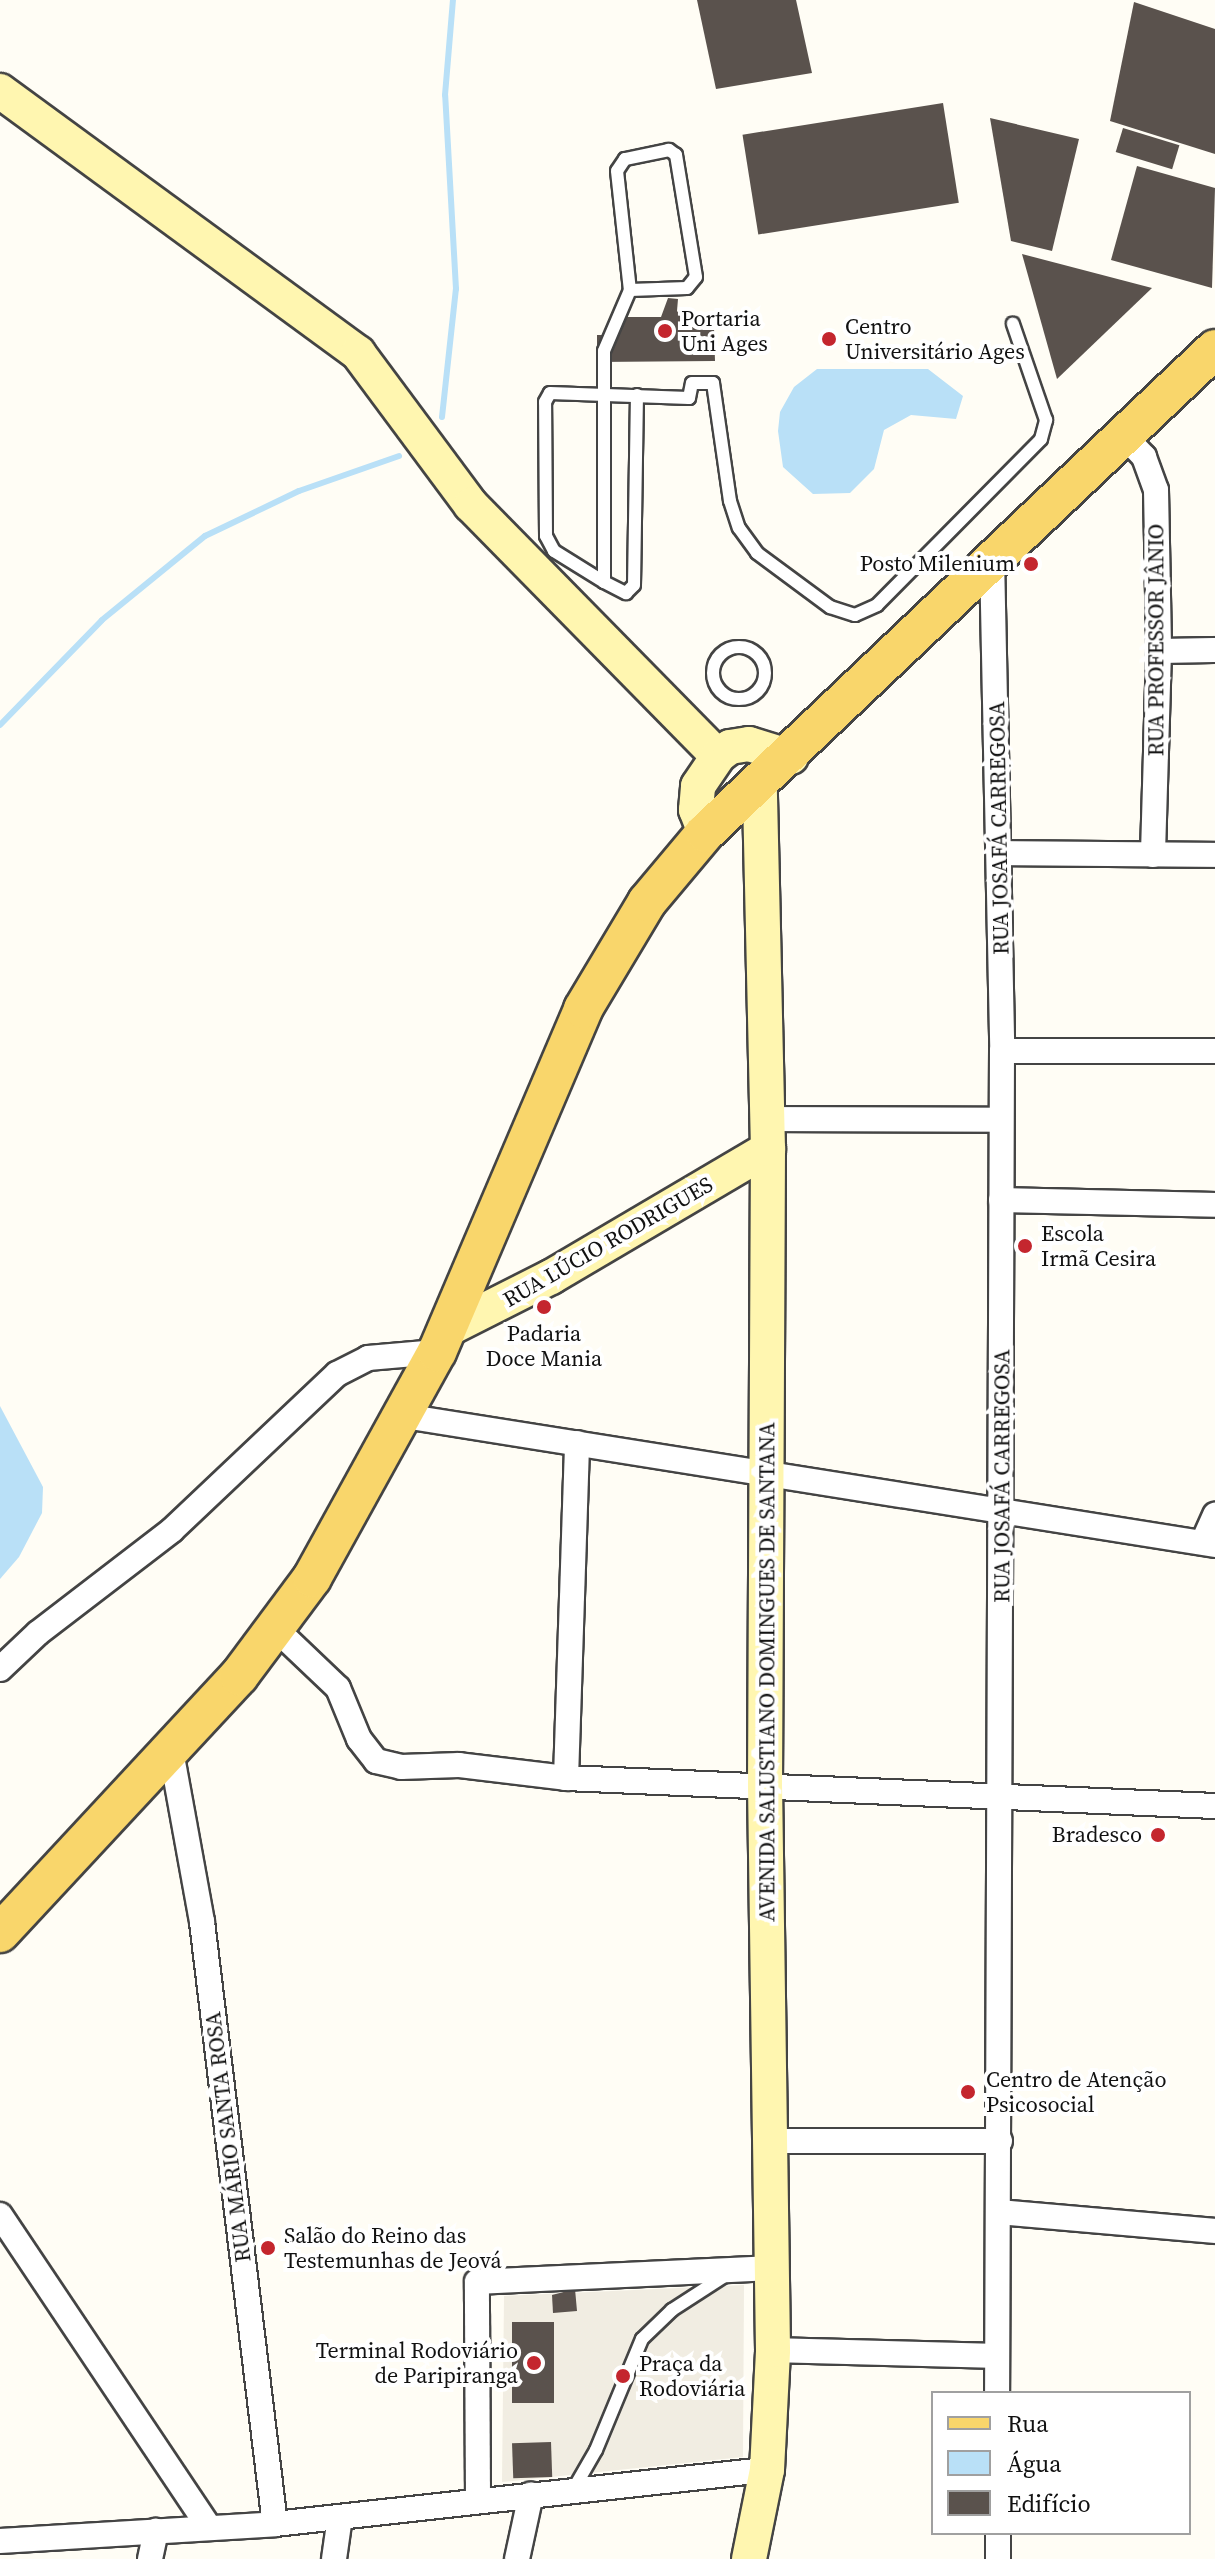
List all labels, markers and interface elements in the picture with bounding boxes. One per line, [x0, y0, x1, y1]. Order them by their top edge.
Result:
place label: Portaria Uni Ages [681, 305, 768, 356]
place label: Centro Universitário Ages [845, 313, 1025, 364]
marker: Portaria Uni Ages [656, 322, 674, 340]
marker: Centro Universitário Ages [820, 330, 838, 348]
street label: RUA PROFESSOR JÂNIO [1143, 524, 1169, 756]
place label: Posto Milenium [860, 551, 1015, 577]
marker: Posto Milenium [1022, 555, 1040, 573]
street label: RUA JOSAFÁ CARREGOSA [984, 701, 1014, 955]
street label: RUA LÚCIO RODRIGUES [498, 1171, 718, 1313]
place label: Escola Irmã Cesira [1041, 1220, 1156, 1272]
marker: Escola Irmã Cesira [1016, 1237, 1034, 1255]
marker: Padaria Doce Mania [535, 1298, 553, 1316]
place label: Padaria Doce Mania [486, 1320, 602, 1372]
street label: RUA JOSAFÁ CARREGOSA [989, 1349, 1015, 1603]
street label: AVENIDA SALUSTIANO DOMINGUES DE SANTANA [754, 1422, 780, 1922]
place label: Bradesco [1052, 1822, 1142, 1848]
marker: Bradesco [1149, 1826, 1167, 1844]
street label: RUA MÁRIO SANTA ROSA [200, 2010, 256, 2264]
place label: Centro de Atenção Psicosocial [986, 2066, 1166, 2118]
marker: Centro de Atenção Psicosocial [957, 2081, 979, 2103]
place label: Salão do Reino das Testemunhas de Jeová [284, 2222, 502, 2274]
marker: Salão do Reino das Testemunhas de Jeová [259, 2239, 277, 2257]
place label: Terminal Rodoviário de Paripiranga [316, 2337, 518, 2388]
place label: Praça da Rodoviária [639, 2350, 746, 2402]
marker: Terminal Rodoviário de Paripiranga [525, 2354, 543, 2372]
marker: Praça da Rodoviária [614, 2367, 632, 2385]
legend [931, 2391, 1191, 2535]
text: Rua [1007, 2407, 1049, 2440]
text: Água [1007, 2447, 1062, 2480]
text: Edifício [1007, 2487, 1091, 2520]

